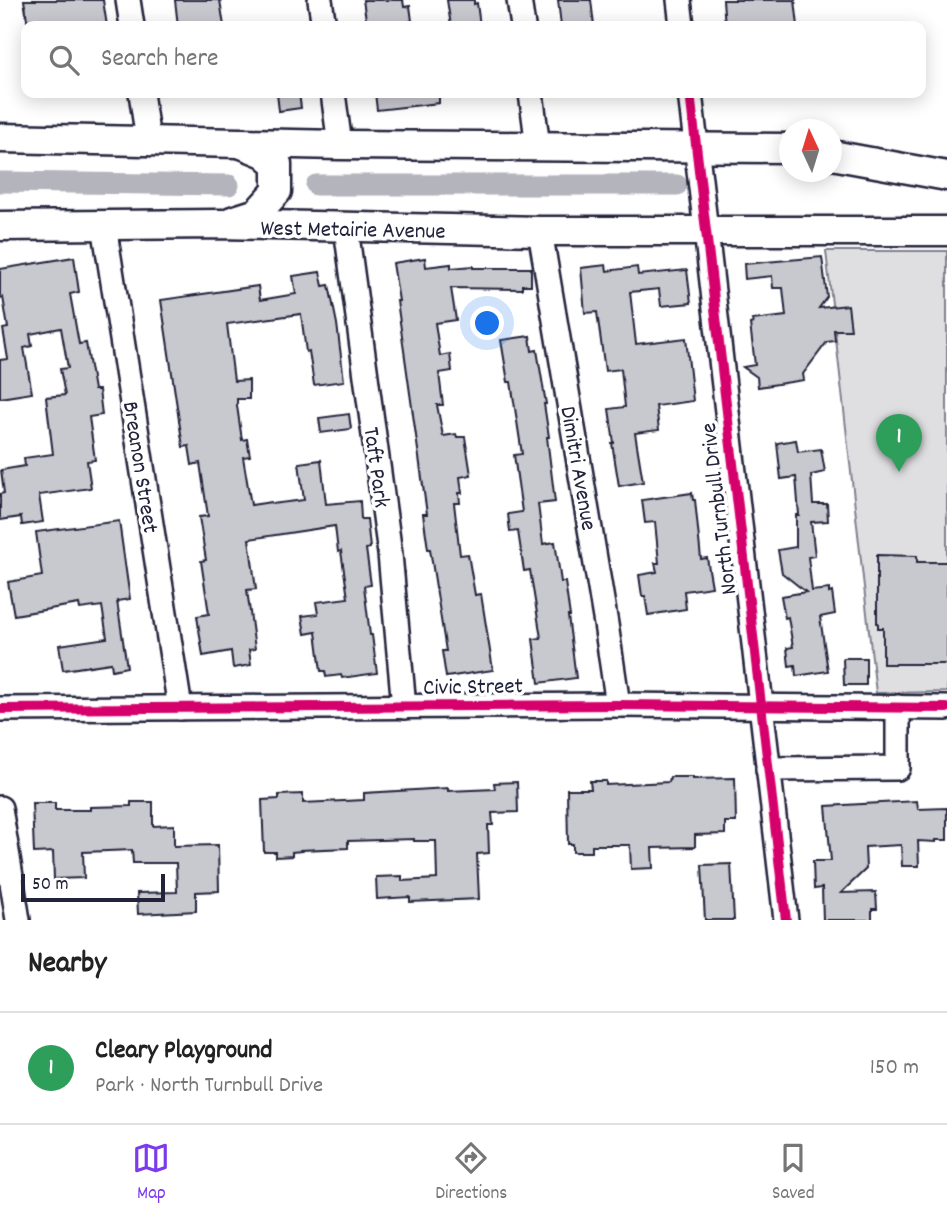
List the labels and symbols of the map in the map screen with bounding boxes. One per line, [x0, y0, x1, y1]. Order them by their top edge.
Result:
north arrow [779, 119, 842, 182]
street label: West Metairie Avenue [260, 213, 446, 250]
your location [470, 306, 504, 340]
street label: Breanon Street [112, 399, 165, 536]
street label: Dimitri Avenue [549, 404, 604, 533]
pin: 1 [876, 414, 922, 472]
street label: North Turnbull Drive [694, 421, 747, 596]
street label: Taft Park [353, 425, 397, 510]
street label: Civic Street [423, 671, 523, 706]
scale bar [21, 871, 164, 903]

